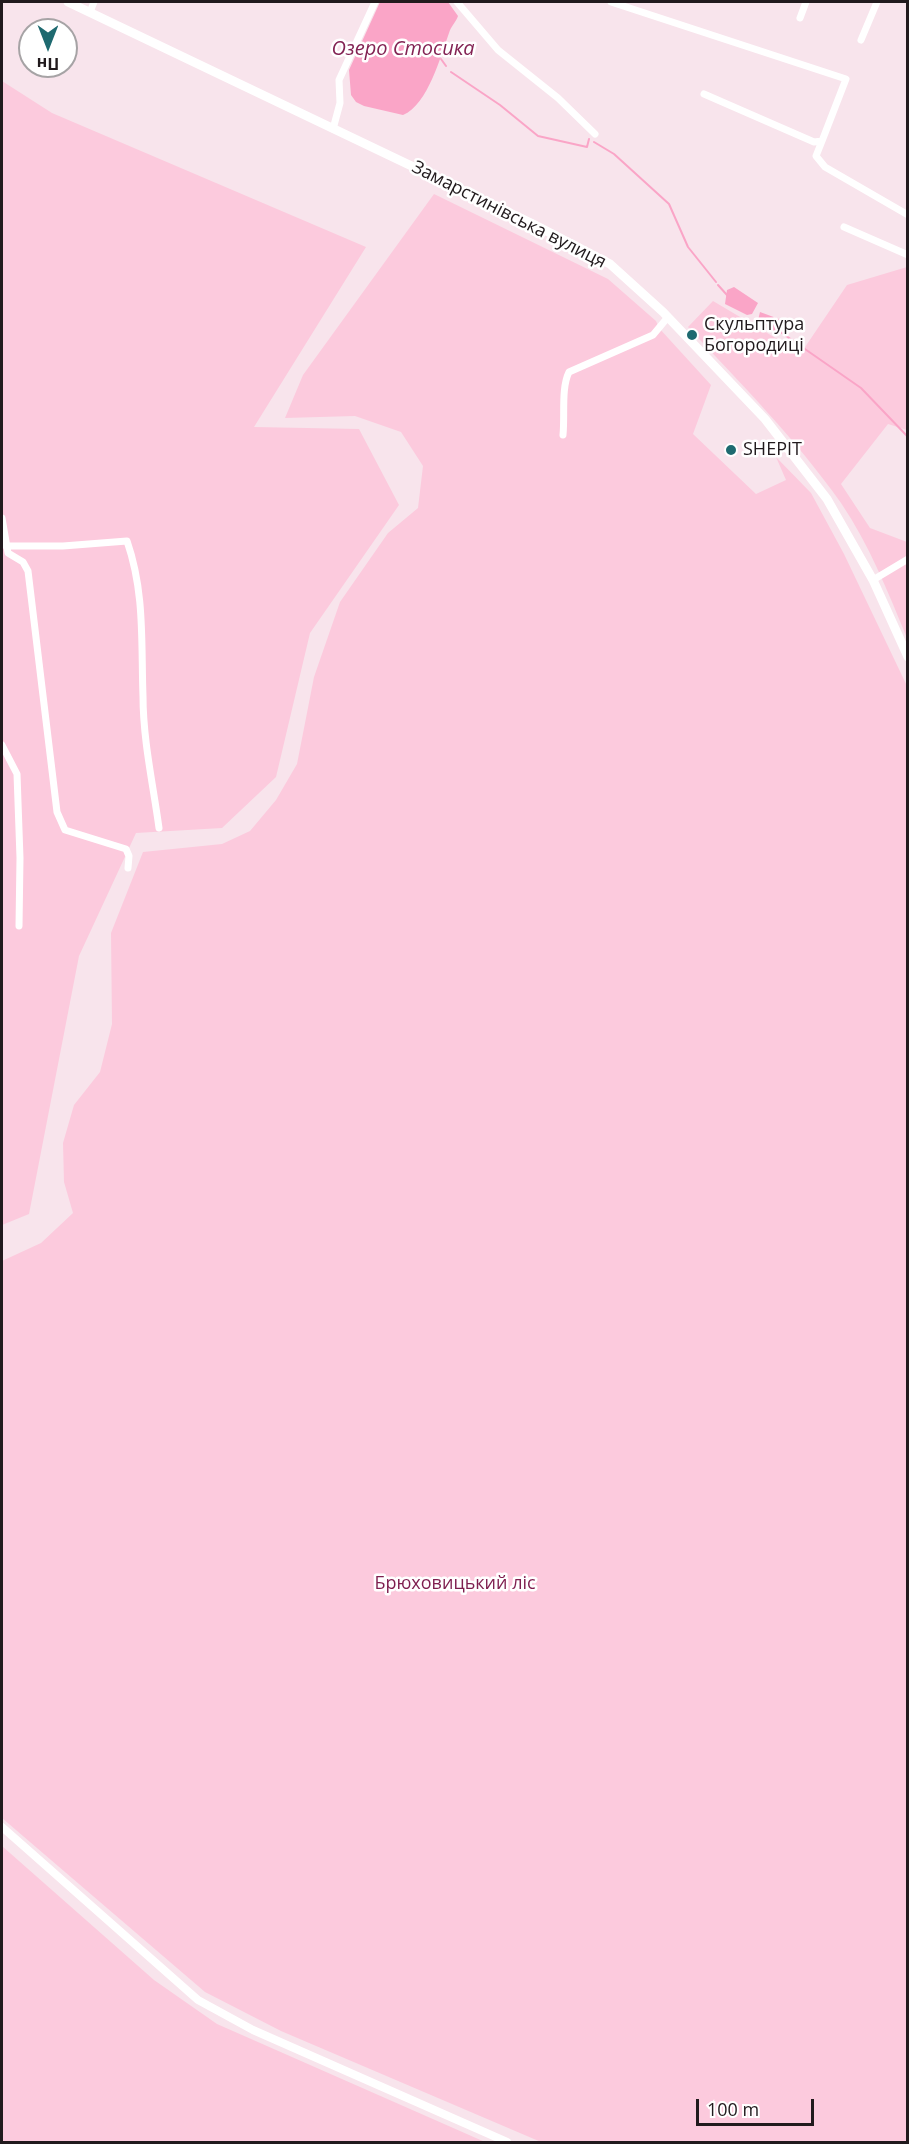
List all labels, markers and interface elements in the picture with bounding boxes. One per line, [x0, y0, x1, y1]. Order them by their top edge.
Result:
north arrow [18, 18, 78, 78]
water label: Озеро Стосика [331, 37, 475, 61]
text: Пн [37, 53, 59, 75]
street label: Замарстинівська вулиця [408, 157, 610, 273]
place label: Скульптура Богородиці [704, 314, 804, 356]
marker: Скульптура Богородиці [685, 328, 699, 342]
place label: SHEPIT [743, 439, 802, 461]
marker: SHEPIT [724, 443, 738, 457]
park label: Брюховицький ліс [374, 1573, 536, 1595]
scale bar [699, 2087, 818, 2125]
text: 100 m [707, 2097, 759, 2121]

